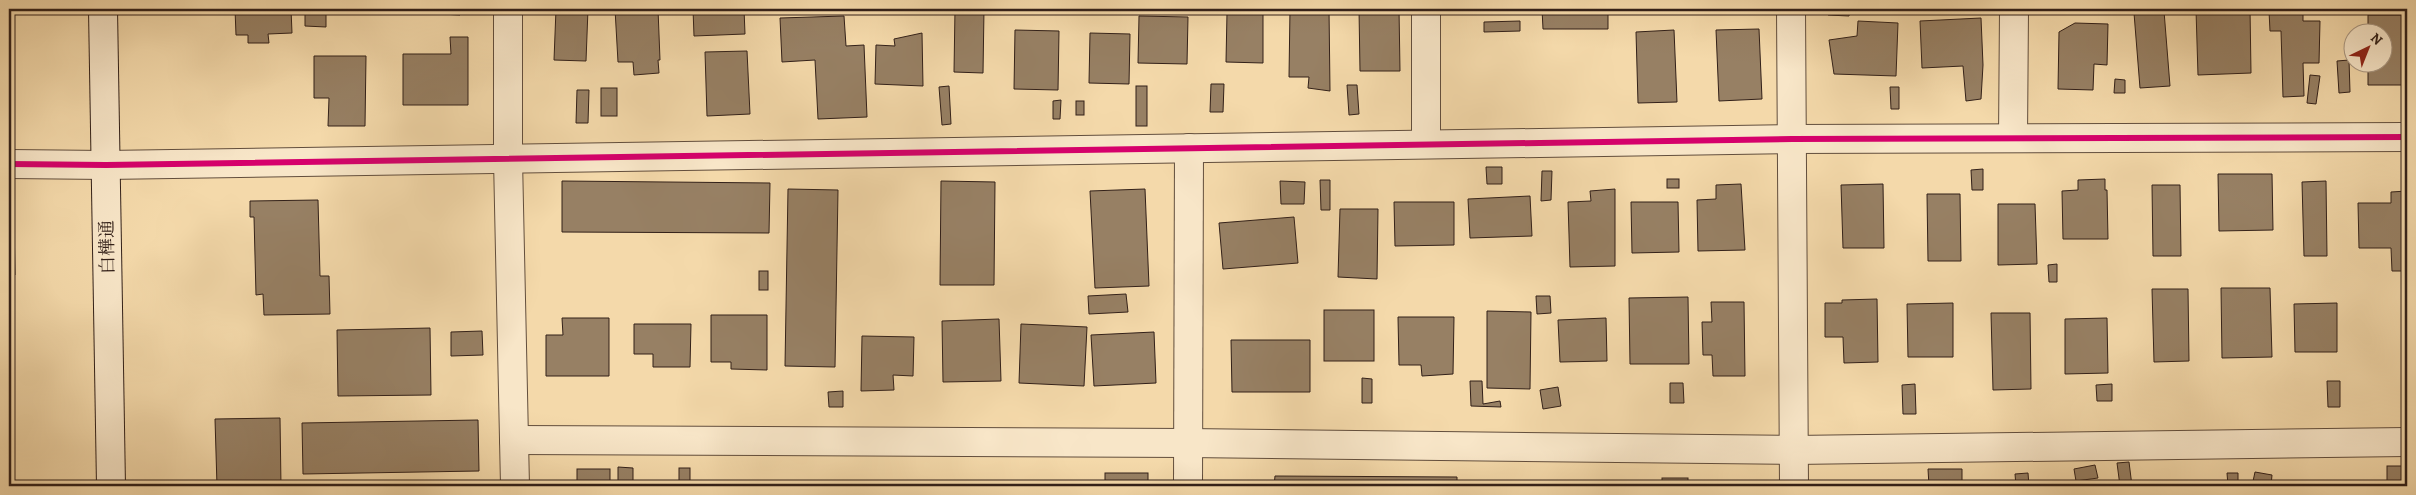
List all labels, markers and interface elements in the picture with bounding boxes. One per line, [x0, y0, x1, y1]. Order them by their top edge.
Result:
north arrow [2344, 22, 2394, 72]
text: N [2366, 28, 2387, 49]
street label: 白樺通 [95, 220, 119, 274]

